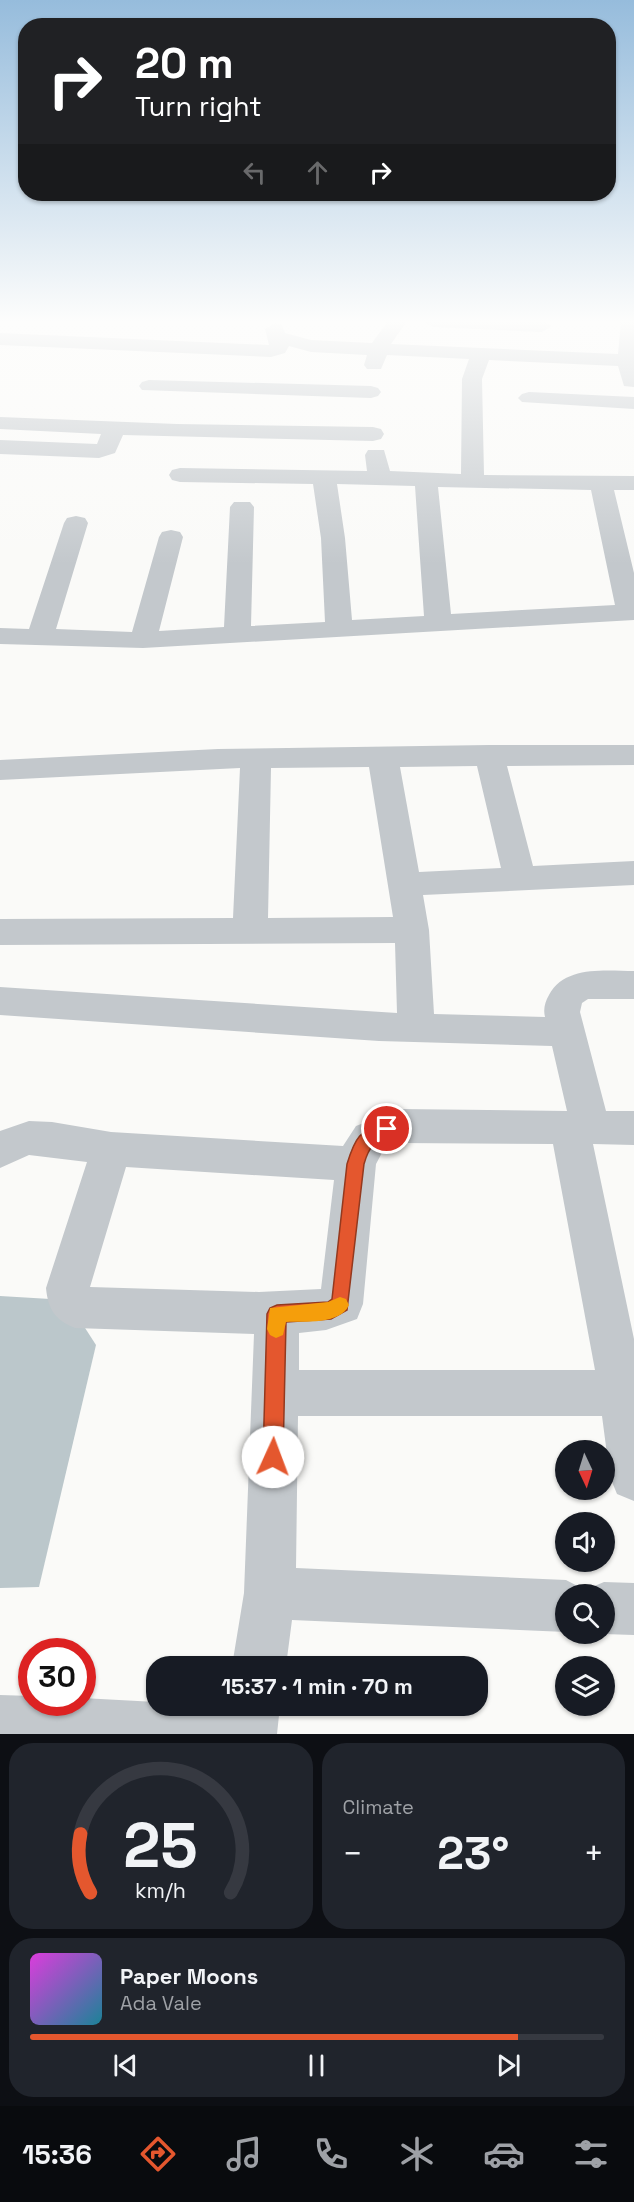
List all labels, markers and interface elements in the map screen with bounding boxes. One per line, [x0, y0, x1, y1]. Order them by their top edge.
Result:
text: 20 m [135, 37, 234, 90]
icon: right [36, 42, 114, 120]
text: Turn right [135, 89, 262, 124]
icon: left [238, 156, 271, 189]
icon: ahead [301, 156, 334, 189]
icon: right [364, 156, 397, 189]
pin [361, 1103, 412, 1154]
icon: arrive [370, 1112, 403, 1145]
position arrow [241, 1425, 305, 1489]
north arrow [555, 1440, 615, 1500]
map controls [555, 1440, 615, 1716]
button: sound [555, 1512, 615, 1572]
button: search [555, 1584, 615, 1644]
speed limit sign: 30 [18, 1638, 96, 1716]
button: layers [555, 1656, 615, 1716]
text: 15:37 · 1 min · 70 m [221, 1672, 413, 1700]
text: Climate [343, 1794, 414, 1820]
text: 25 [123, 1806, 198, 1885]
text: 23° [437, 1825, 509, 1882]
text: − [343, 1833, 363, 1875]
text: + [584, 1833, 604, 1875]
text: km/h [135, 1877, 186, 1904]
text: Paper Moons [120, 1962, 258, 1990]
text: Ada Vale [120, 1990, 202, 2016]
icon: previous [109, 2049, 142, 2082]
icon: pause [300, 2049, 333, 2082]
icon: next [492, 2049, 525, 2082]
icon: directions [137, 2133, 179, 2175]
icon: music [223, 2133, 265, 2175]
icon: phone [310, 2133, 352, 2175]
icon: climate [396, 2133, 438, 2175]
icon: car [483, 2133, 525, 2175]
icon: filters [570, 2133, 612, 2175]
text: 15:36 [22, 2137, 92, 2172]

